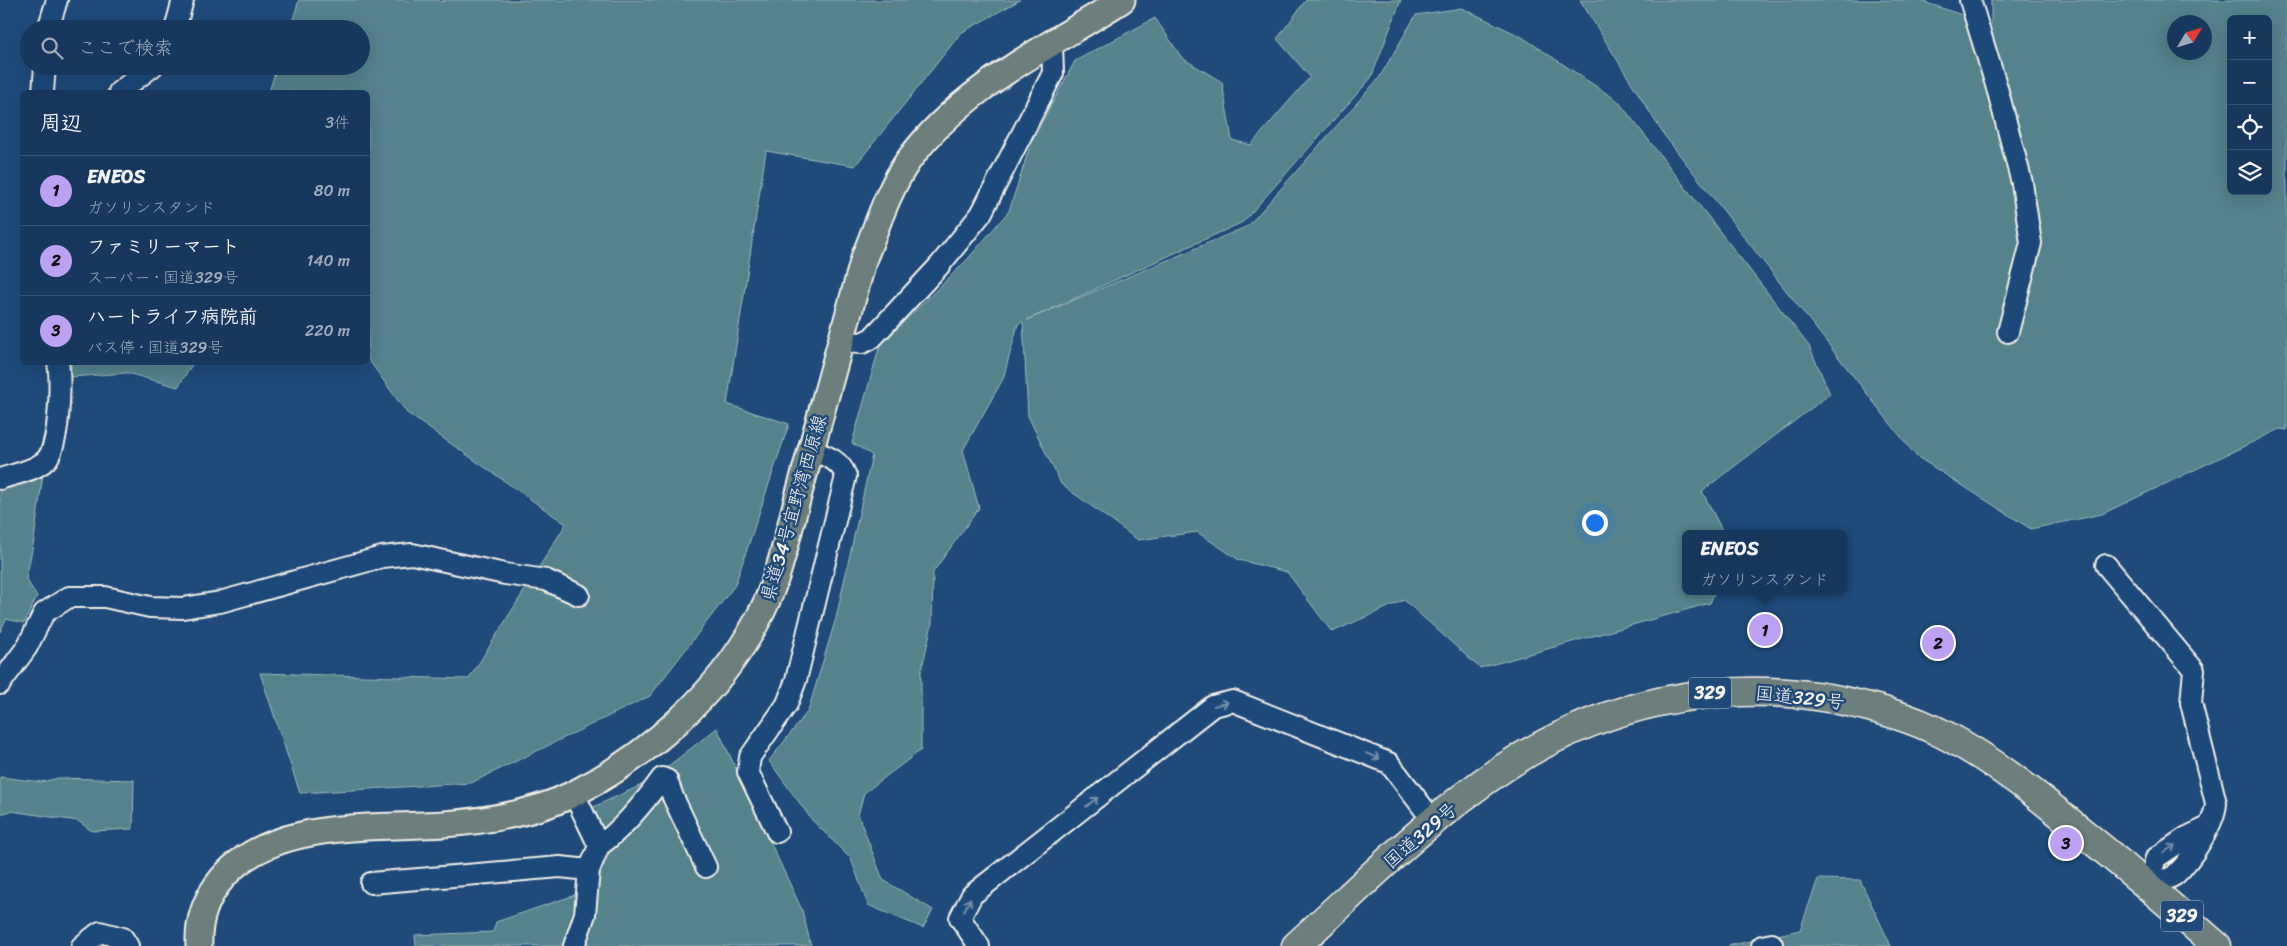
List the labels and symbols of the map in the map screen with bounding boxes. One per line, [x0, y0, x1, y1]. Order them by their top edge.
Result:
north arrow [2167, 15, 2212, 60]
street label: 県道34号宜野湾西原線 [751, 411, 836, 606]
your location [1582, 510, 1608, 536]
pin: 1 [1749, 611, 1781, 649]
pin: 2 [1922, 624, 1954, 662]
street label: 国道329号 [1753, 676, 1846, 719]
road number: 329 [1689, 678, 1731, 708]
one-way arrow [1213, 699, 1229, 709]
one-way arrow [1365, 752, 1380, 762]
street label: 国道329号 [1376, 793, 1465, 877]
one-way arrow [1085, 796, 1098, 807]
pin: 3 [2050, 824, 2082, 862]
one-way arrow [2162, 844, 2176, 854]
one-way arrow [962, 897, 972, 912]
road number: 329 [2161, 900, 2203, 931]

